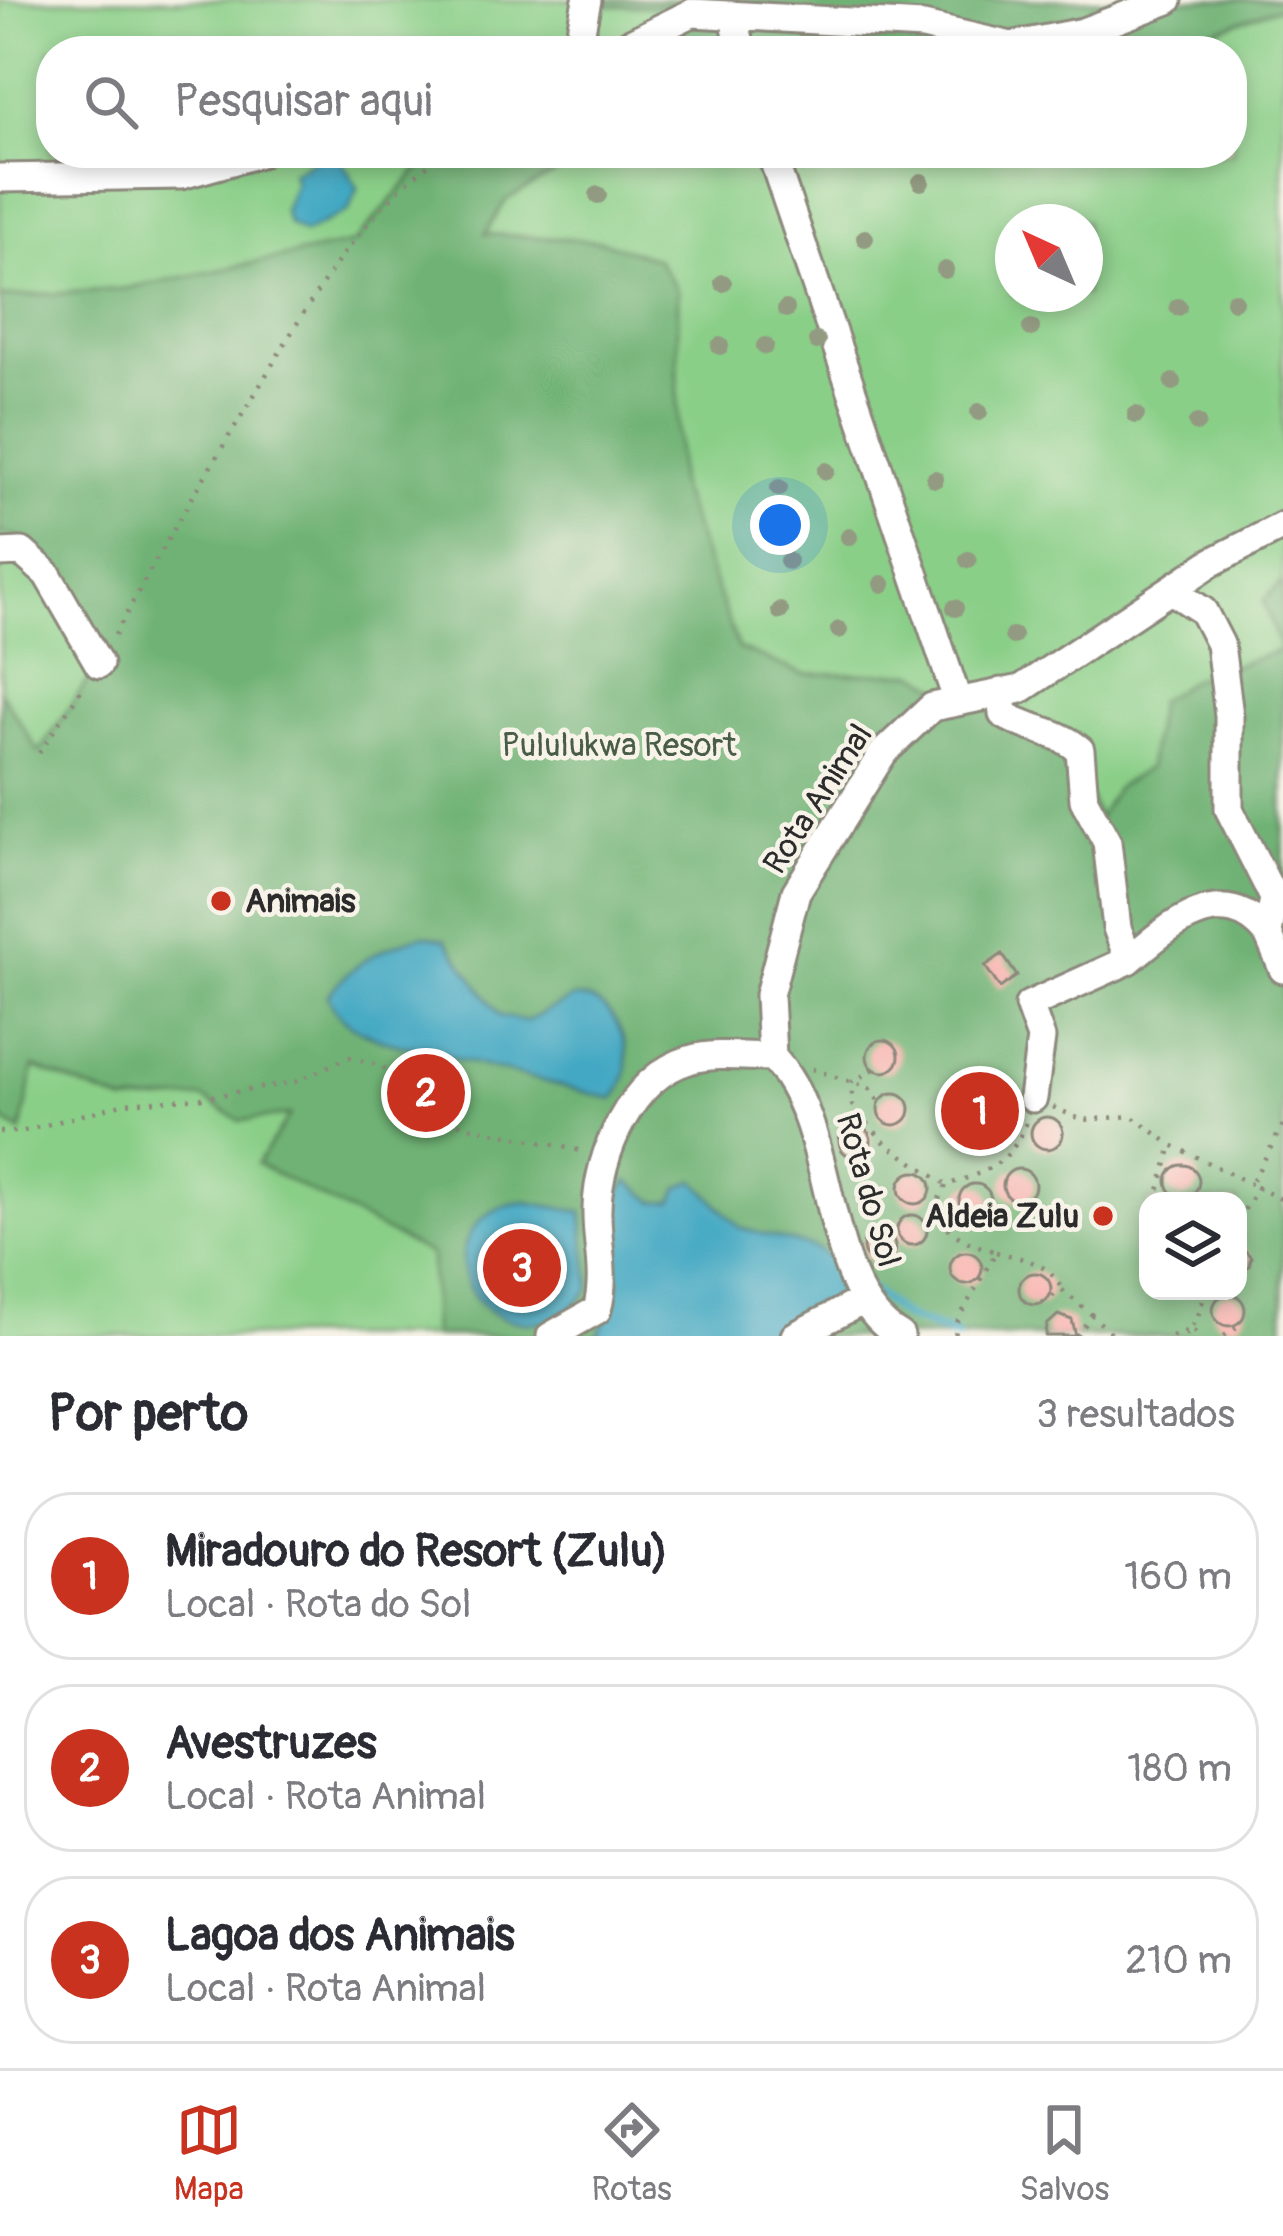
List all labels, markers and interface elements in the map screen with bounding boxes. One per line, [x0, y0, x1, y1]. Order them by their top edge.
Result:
search box [36, 36, 1247, 168]
icon: search [78, 69, 144, 135]
text: Pesquisar aqui [174, 74, 432, 130]
north arrow [995, 204, 1103, 312]
your location [750, 495, 810, 555]
street label: Rota Animal [754, 716, 882, 882]
park label: Pululukwa Resort [501, 725, 737, 766]
place label: Animais [245, 881, 356, 922]
marker: Animais [208, 888, 234, 914]
pin: 2 [387, 1048, 465, 1138]
pin: 1 [941, 1066, 1019, 1156]
street label: Rota do Sol [827, 1108, 909, 1272]
map controls [1139, 1192, 1247, 1300]
button: layers [1139, 1192, 1247, 1300]
place label: Aldeia Zulu [925, 1196, 1079, 1237]
marker: Aldeia Zulu [1090, 1203, 1116, 1229]
pin: 3 [483, 1223, 561, 1313]
text: Por perto [48, 1382, 248, 1446]
text: 3 resultados [1036, 1390, 1235, 1439]
text: Miradouro do Resort (Zulu) [165, 1524, 668, 1580]
text: 1 [82, 1552, 98, 1601]
text: 160 m [1124, 1552, 1232, 1601]
text: Local · Rota do Sol [165, 1580, 471, 1629]
text: Avestruzes [165, 1716, 377, 1772]
text: 2 [79, 1744, 101, 1793]
text: 180 m [1127, 1744, 1232, 1793]
text: Local · Rota Animal [165, 1772, 486, 1821]
text: Lagoa dos Animais [165, 1908, 515, 1964]
text: 3 [79, 1936, 101, 1985]
text: 210 m [1125, 1936, 1232, 1985]
text: Local · Rota Animal [165, 1964, 486, 2013]
tab: Mapa [174, 2097, 244, 2210]
tab: Rotas [592, 2097, 672, 2210]
tab: Salvos [1019, 2097, 1109, 2210]

